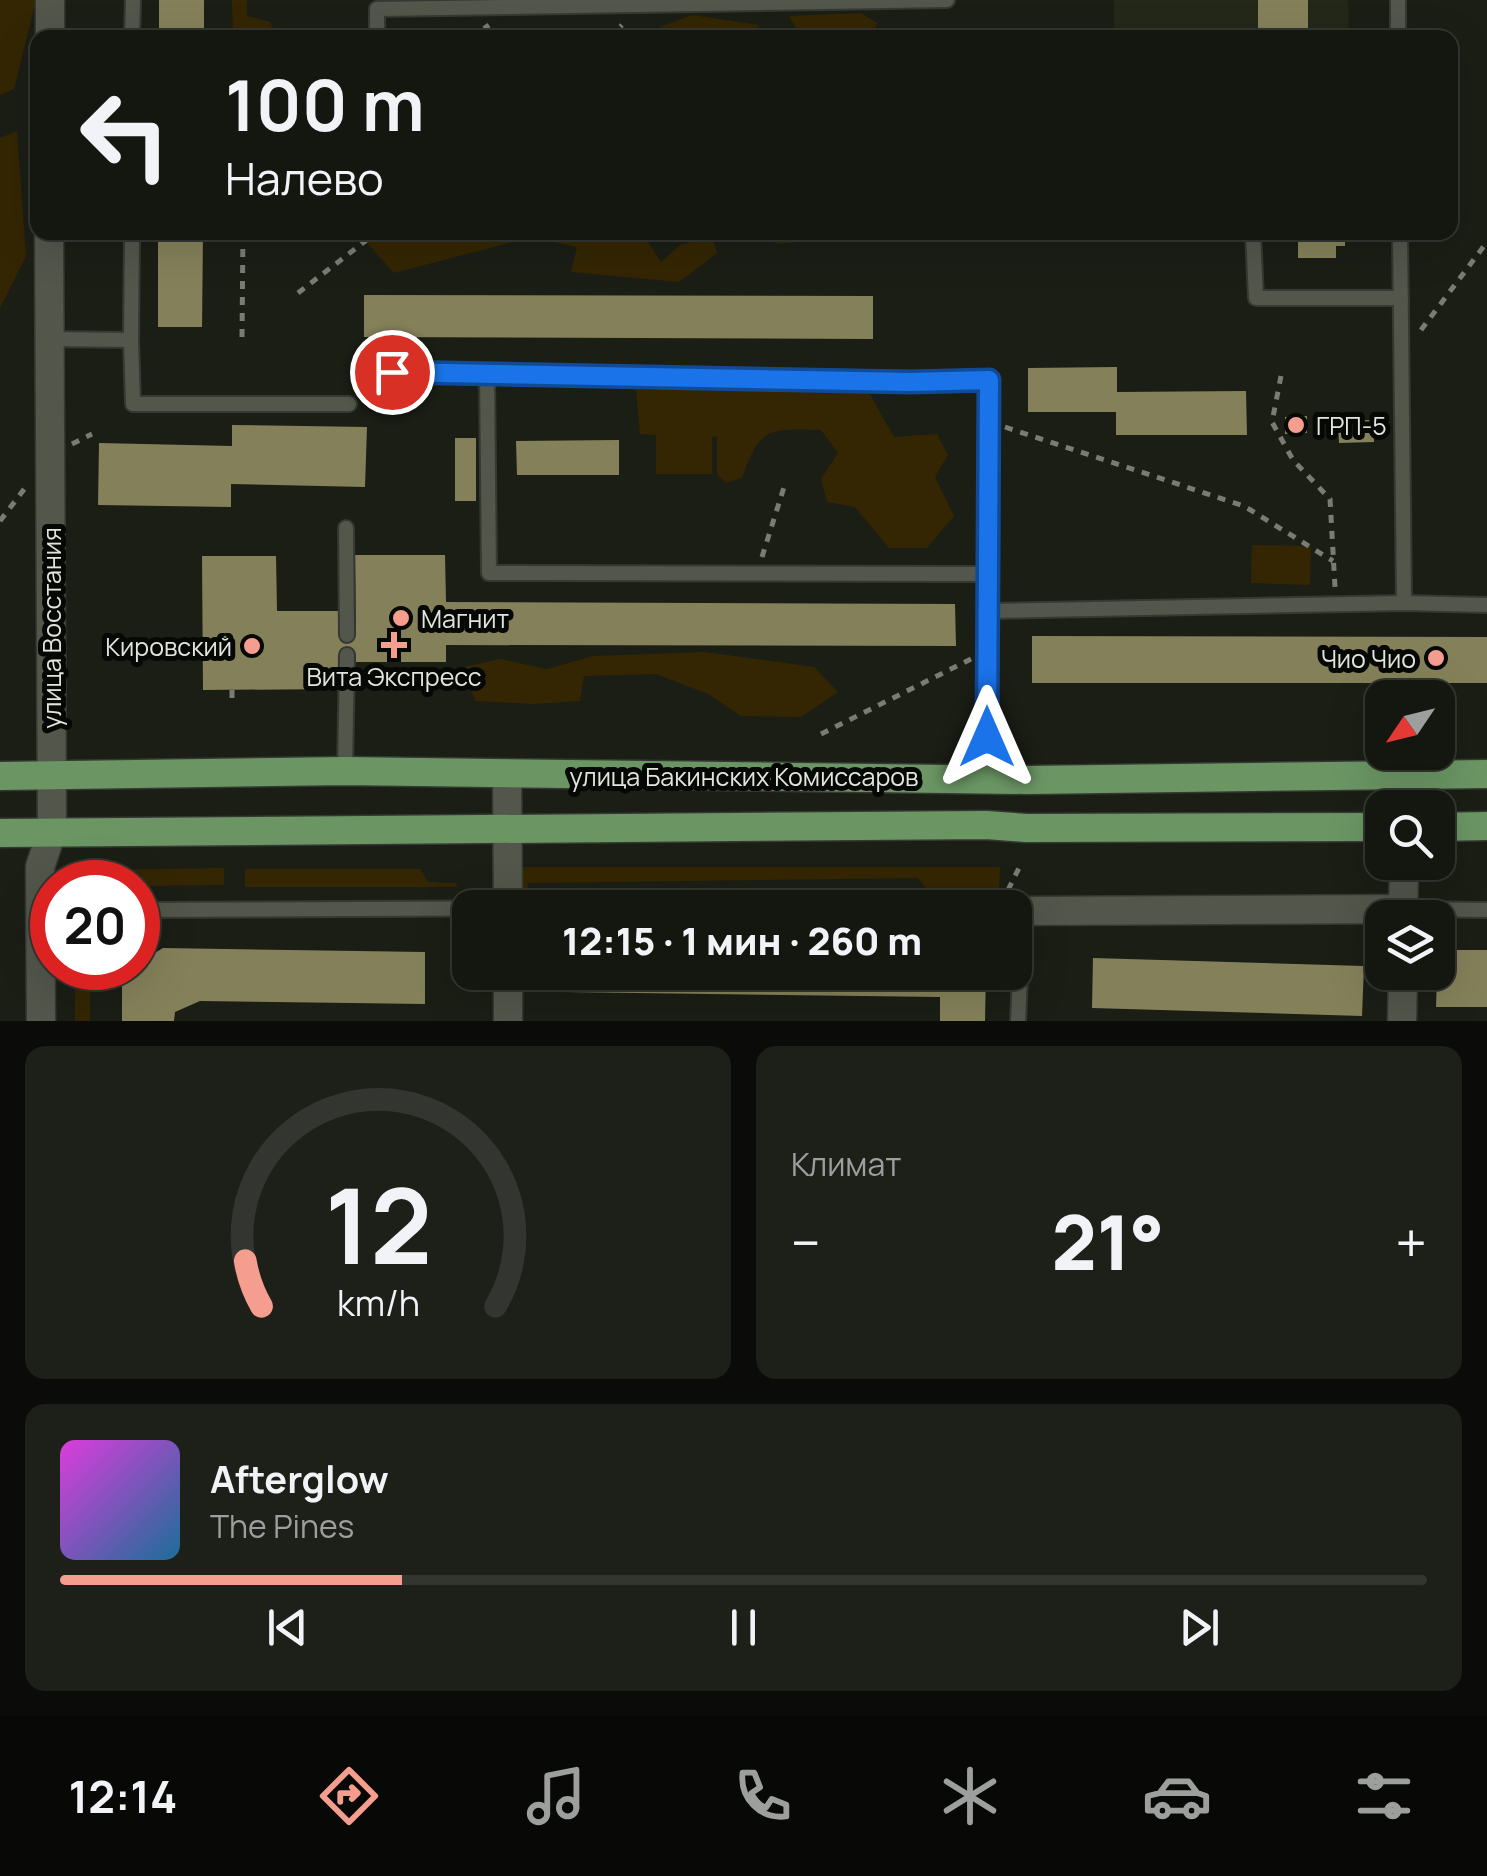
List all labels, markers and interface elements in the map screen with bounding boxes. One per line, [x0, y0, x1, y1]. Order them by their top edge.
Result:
text: 100 m [225, 56, 425, 152]
icon: left [60, 70, 190, 200]
text: Налево [225, 147, 384, 209]
pin [350, 330, 435, 415]
icon: arrive [365, 345, 420, 400]
place label: ГРП-5 [1316, 408, 1387, 443]
marker: ГРП-5 [1285, 414, 1307, 436]
street label: улица Восстания [34, 527, 69, 729]
place label: Магнит [421, 601, 510, 636]
marker: Магнит [390, 607, 412, 629]
place label: Кировский [105, 629, 232, 664]
marker: Вита Экспресс [383, 634, 405, 656]
marker: Кировский [241, 635, 263, 657]
place label: Чио Чио [1321, 641, 1416, 676]
marker: Чио Чио [1425, 647, 1447, 669]
place label: Вита Экспресс [306, 659, 482, 694]
north arrow [1365, 680, 1455, 770]
map controls [1365, 680, 1455, 990]
position arrow [935, 685, 1039, 789]
street label: улица Бакинских Комиссаров [570, 759, 918, 794]
button: search [1365, 790, 1455, 880]
speed limit sign: 20 [30, 860, 160, 990]
button: layers [1365, 900, 1455, 990]
text: 12:15 · 1 мин · 260 m [562, 914, 922, 966]
text: Климат [791, 1142, 901, 1186]
text: 12 [324, 1153, 432, 1295]
text: 21° [1051, 1190, 1165, 1293]
text: − [791, 1204, 821, 1280]
text: + [1395, 1204, 1427, 1280]
text: km/h [336, 1278, 420, 1327]
text: Afterglow [210, 1452, 389, 1504]
text: The Pines [210, 1504, 354, 1548]
icon: previous [260, 1600, 315, 1655]
icon: pause [716, 1600, 771, 1655]
icon: next [1172, 1600, 1227, 1655]
icon: directions [314, 1761, 384, 1831]
icon: music [521, 1761, 591, 1831]
icon: phone [728, 1761, 798, 1831]
icon: climate [935, 1761, 1005, 1831]
icon: car [1142, 1761, 1212, 1831]
icon: filters [1349, 1761, 1419, 1831]
text: 12:14 [68, 1765, 177, 1827]

